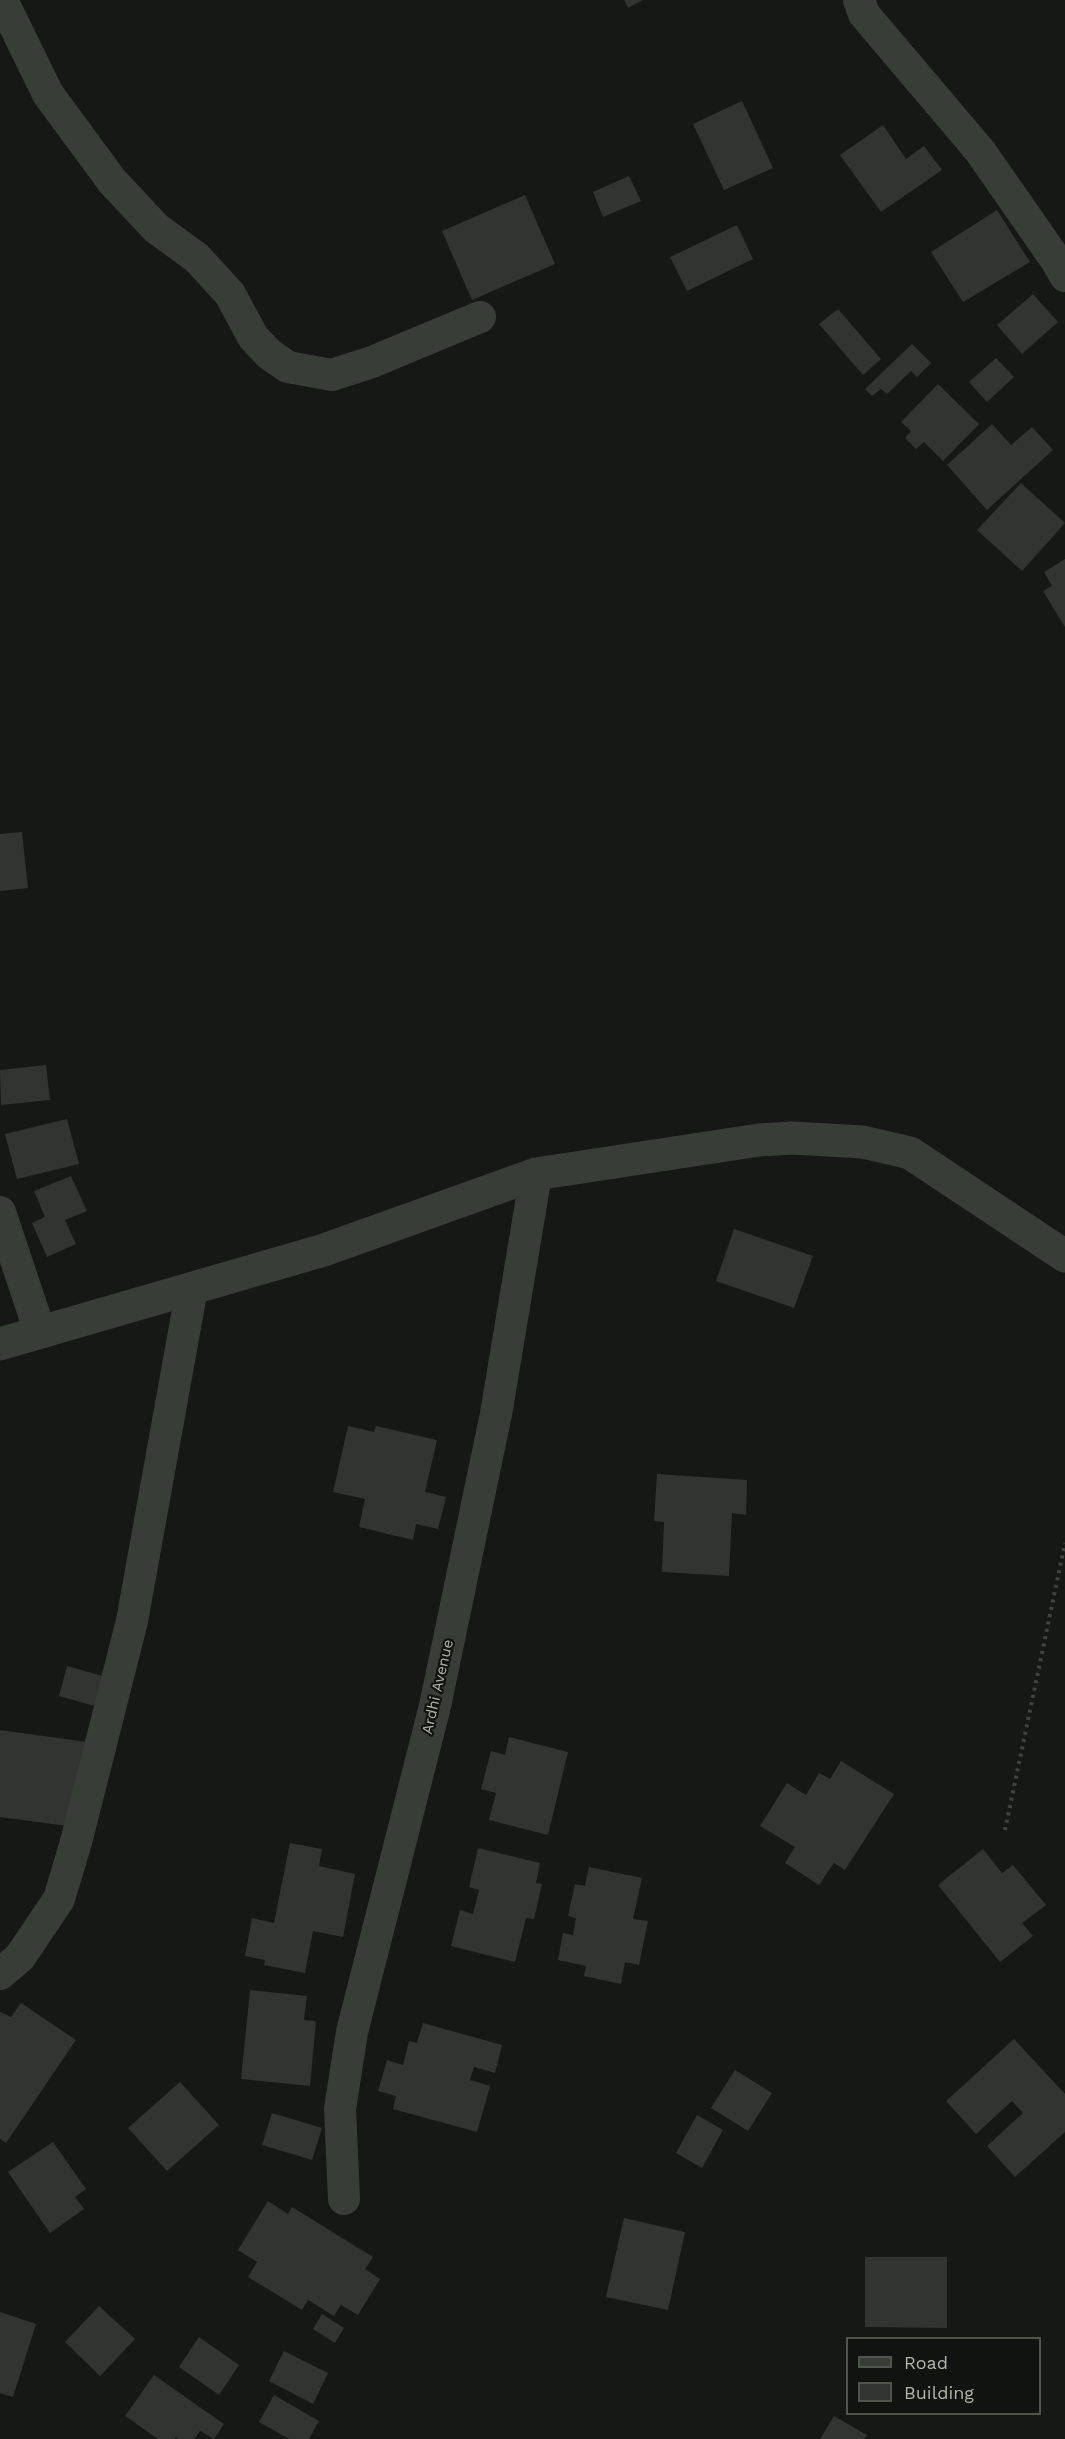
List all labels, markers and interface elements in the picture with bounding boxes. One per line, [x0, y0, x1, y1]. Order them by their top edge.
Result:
street label: Ardhi Avenue [418, 1638, 458, 1736]
legend [846, 2337, 1041, 2415]
text: Road [904, 2352, 948, 2373]
text: Building [904, 2382, 974, 2403]

